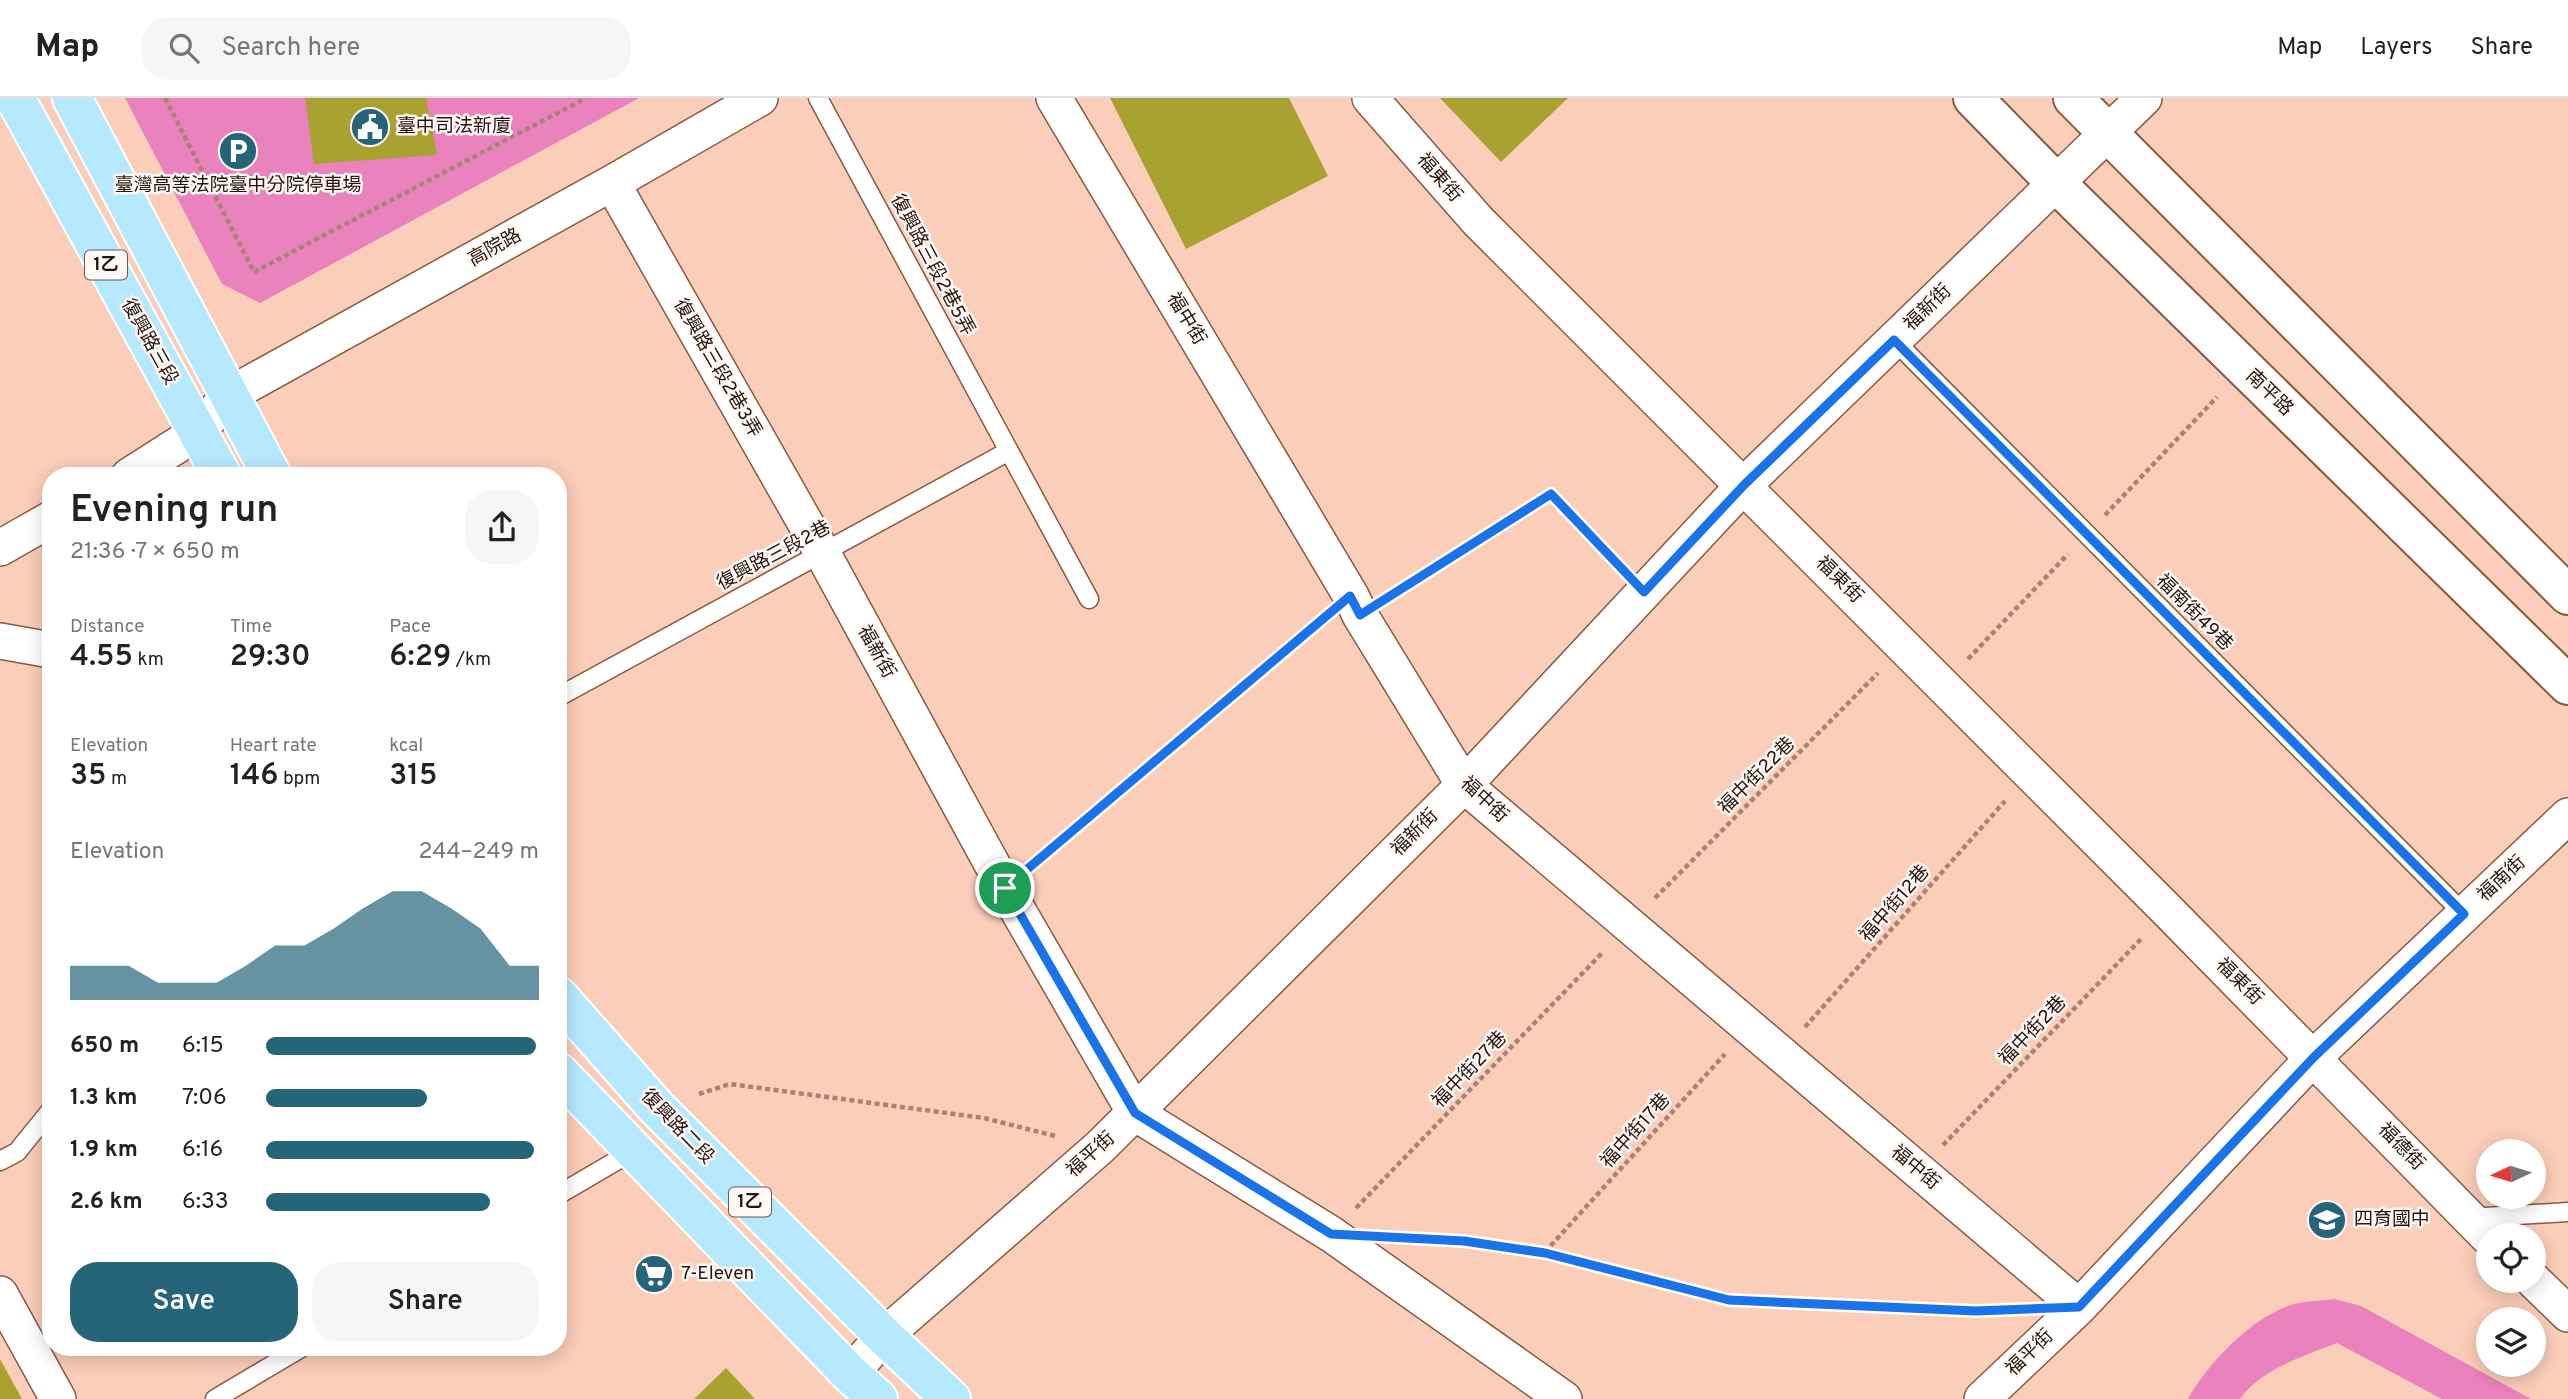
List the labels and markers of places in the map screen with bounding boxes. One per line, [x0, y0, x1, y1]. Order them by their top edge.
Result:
public building icon: 臺中司法新廈 [349, 106, 391, 148]
place label: 臺中司法新廈 [397, 115, 511, 139]
parking icon: 臺灣高等法院臺中分院停車場 [217, 130, 259, 172]
place label: 臺灣高等法院臺中分院停車場 [114, 174, 362, 198]
pin [975, 858, 1035, 918]
school or university icon: 四育國中 [2306, 1199, 2348, 1241]
place label: 四育國中 [2354, 1208, 2430, 1232]
supermarket icon: 7-Eleven [633, 1253, 675, 1295]
place label: 7-Eleven [681, 1262, 754, 1286]

